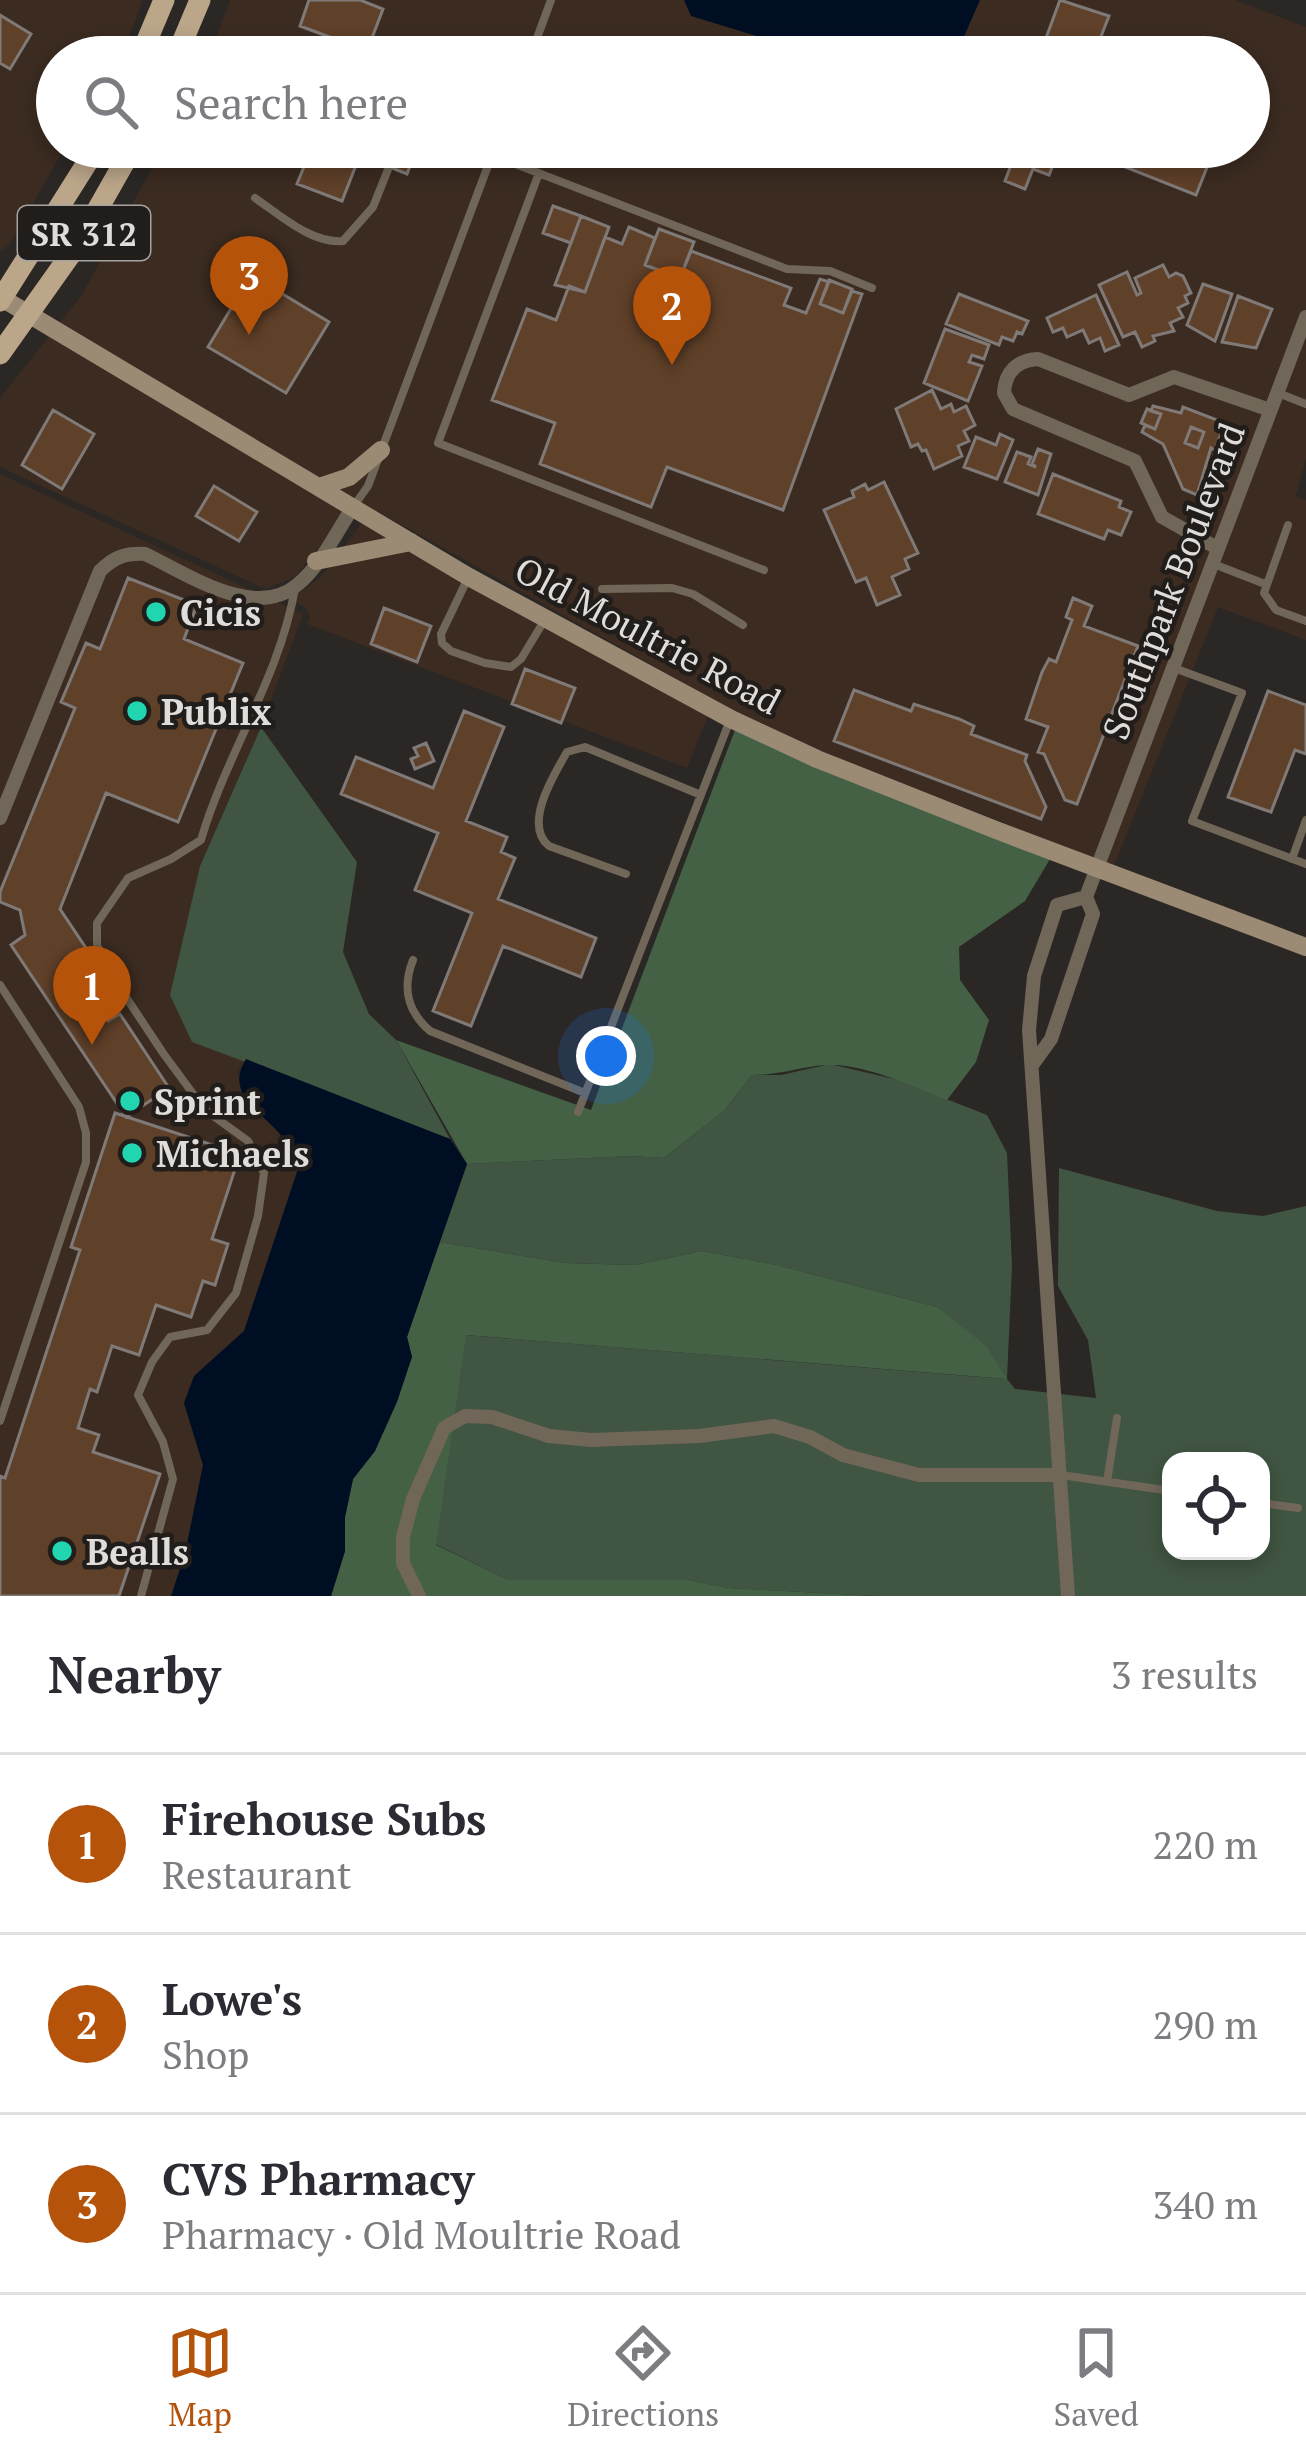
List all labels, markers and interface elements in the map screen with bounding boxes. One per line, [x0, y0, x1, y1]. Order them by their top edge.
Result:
search box [36, 36, 1270, 168]
icon: search [78, 69, 144, 135]
text: Search here [174, 72, 408, 132]
road number: SR 312 [18, 206, 150, 260]
pin: 3 [210, 236, 288, 335]
pin: 2 [633, 266, 711, 365]
street label: Southpark Boulevard [1091, 416, 1255, 746]
street label: Old Moultrie Road [507, 545, 789, 725]
place label: Cicis [180, 589, 261, 636]
marker: Cicis [143, 599, 169, 625]
place label: Publix [161, 688, 271, 735]
marker: Publix [124, 698, 150, 724]
pin: 1 [53, 946, 131, 1045]
your location [576, 1026, 636, 1086]
place label: Sprint [154, 1078, 261, 1125]
marker: Sprint [117, 1088, 143, 1114]
place label: Michaels [156, 1130, 310, 1177]
marker: Michaels [119, 1140, 145, 1166]
map controls [1162, 1452, 1270, 1560]
button: locate [1162, 1452, 1270, 1560]
place label: Bealls [86, 1528, 189, 1575]
marker: Bealls [49, 1538, 75, 1564]
text: Nearby [48, 1640, 221, 1708]
text: 3 results [1111, 1648, 1258, 1700]
text: Firehouse Subs [162, 1788, 486, 1848]
text: 1 [76, 1818, 98, 1870]
text: 220 m [1153, 1818, 1258, 1870]
text: Restaurant [162, 1848, 351, 1900]
text: Lowe's [162, 1968, 302, 2028]
text: 2 [76, 1998, 98, 2050]
text: 290 m [1153, 1998, 1258, 2050]
text: Shop [162, 2028, 249, 2080]
text: CVS Pharmacy [162, 2148, 475, 2208]
text: 3 [76, 2178, 98, 2230]
text: 340 m [1153, 2178, 1258, 2230]
text: Pharmacy · Old Moultrie Road [162, 2208, 681, 2260]
tab: Map [167, 2320, 233, 2435]
tab: Directions [567, 2320, 719, 2435]
tab: Saved [1054, 2320, 1139, 2435]

